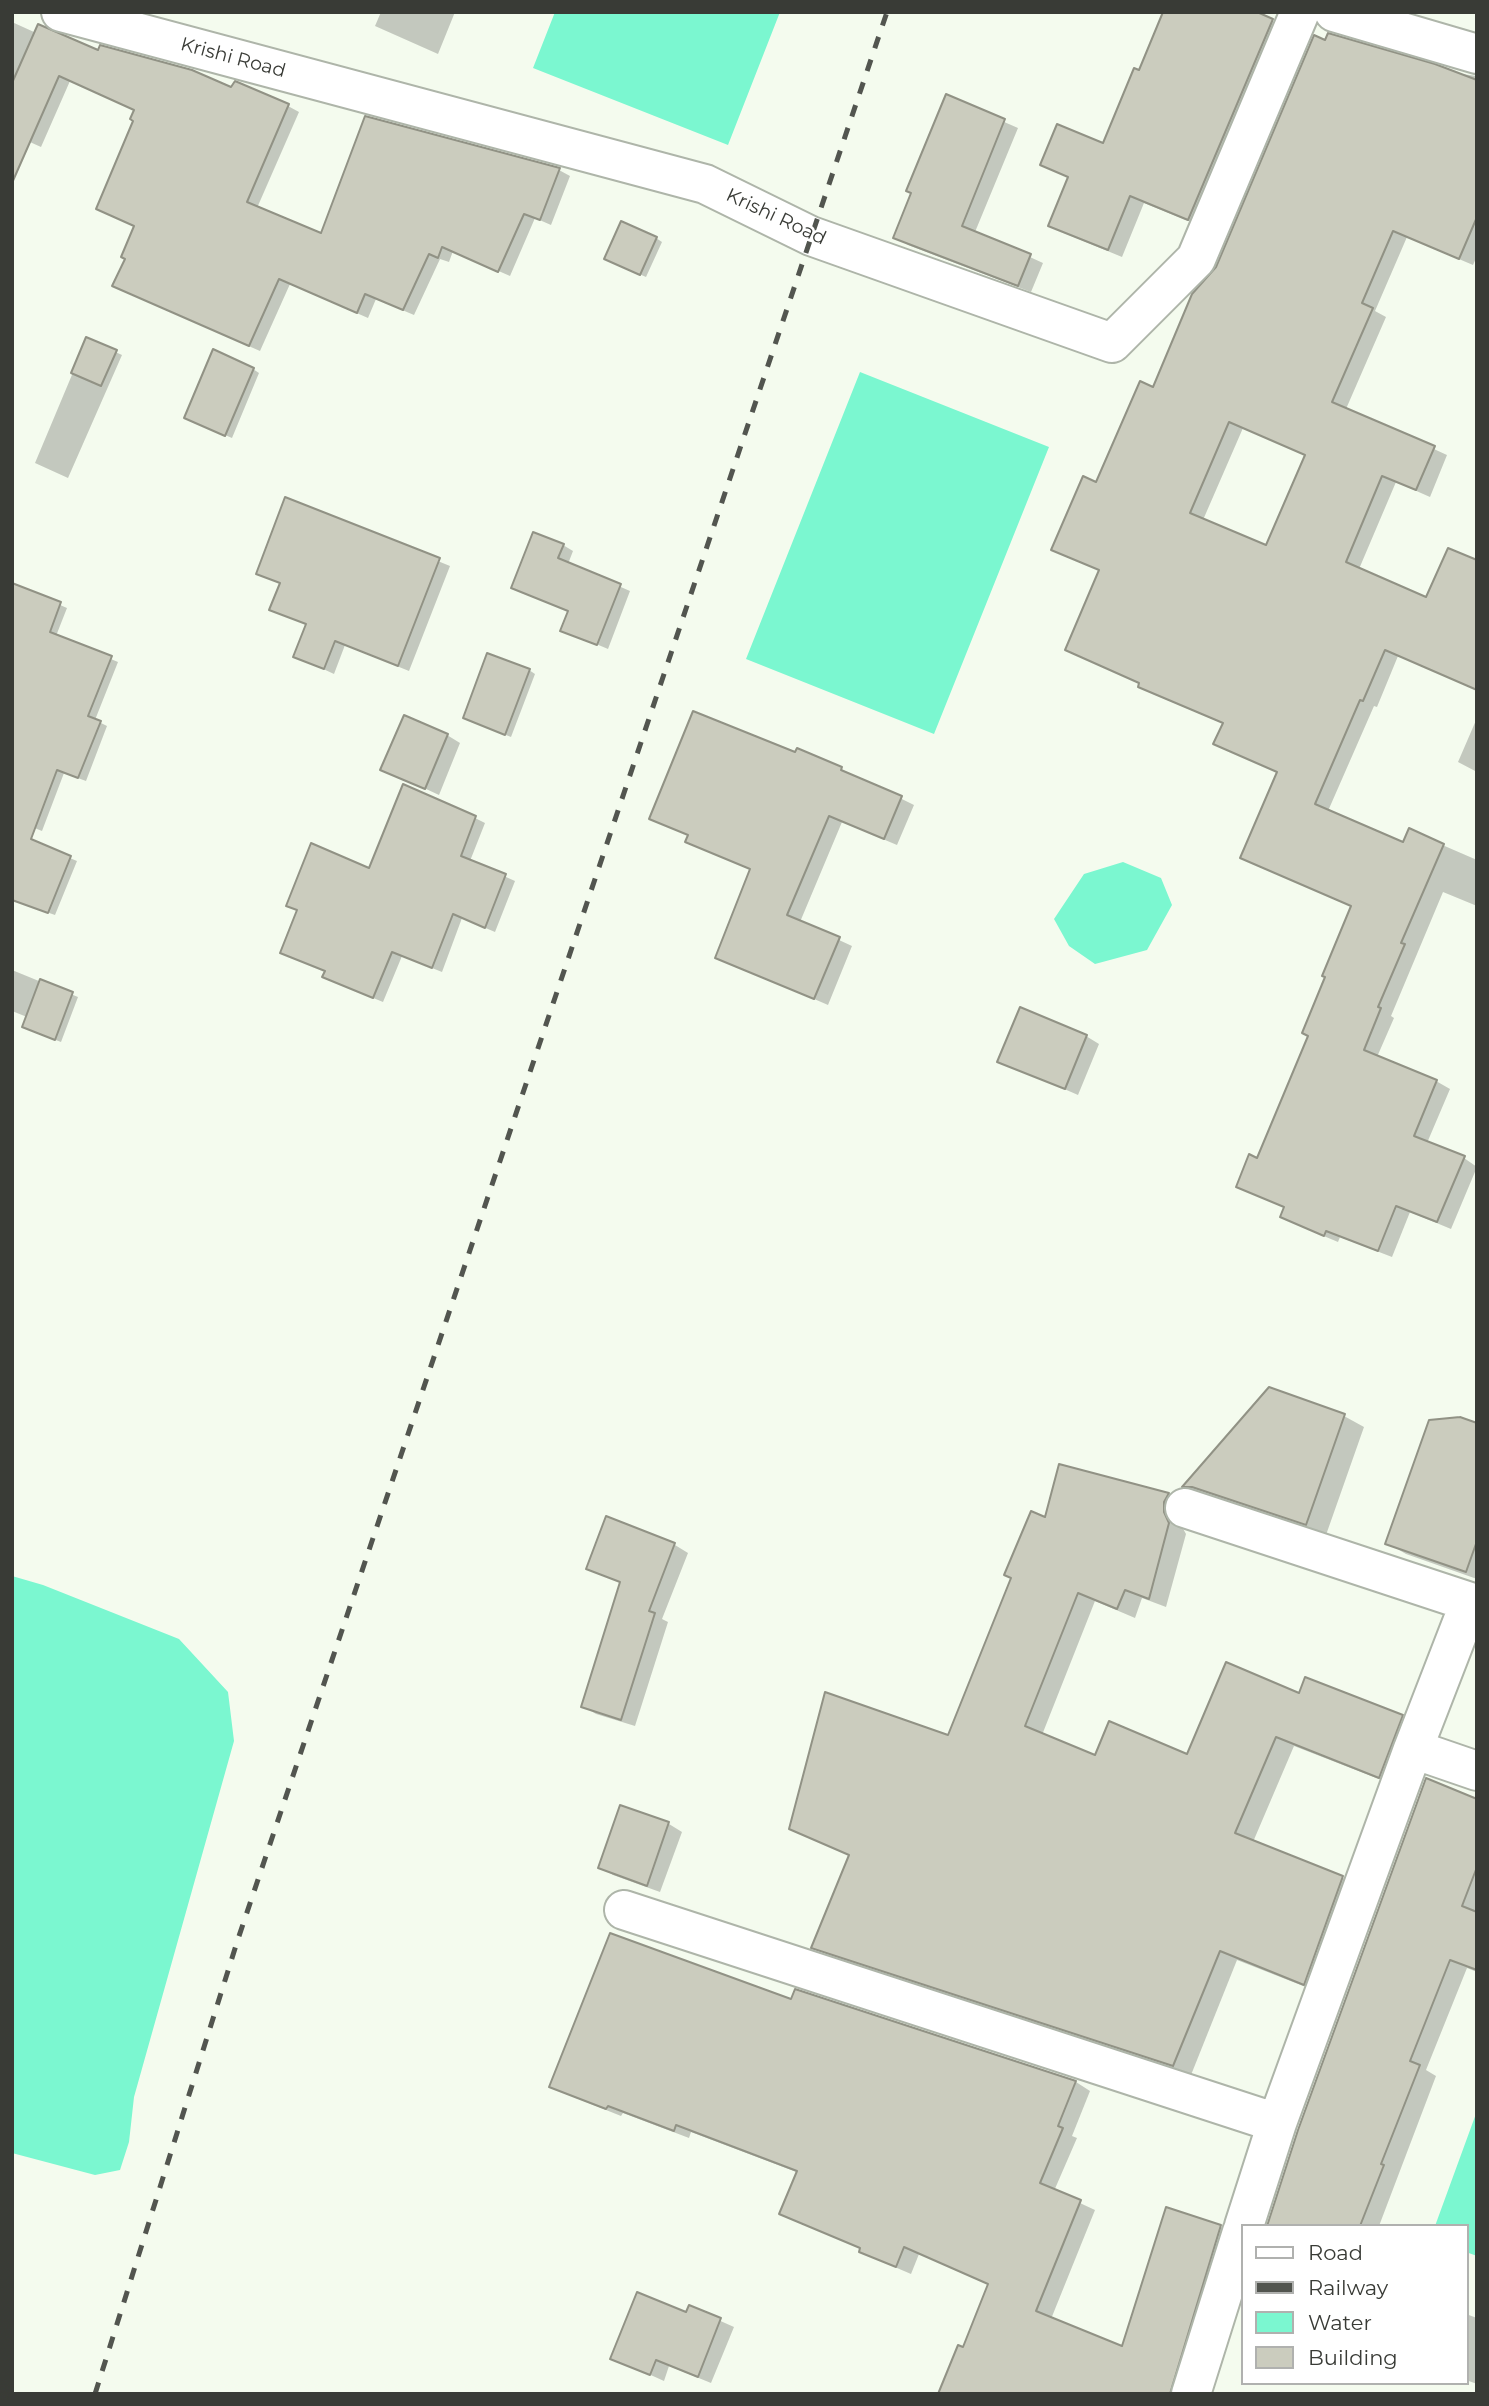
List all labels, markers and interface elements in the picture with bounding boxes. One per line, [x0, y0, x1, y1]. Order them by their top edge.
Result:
street label: Krishi Road [178, 33, 288, 83]
street label: Krishi Road [722, 184, 830, 250]
legend [1240, 2224, 1468, 2385]
text: Road [1308, 2240, 1363, 2265]
text: Railway [1308, 2275, 1388, 2300]
text: Water [1308, 2310, 1372, 2335]
text: Building [1308, 2345, 1398, 2370]

